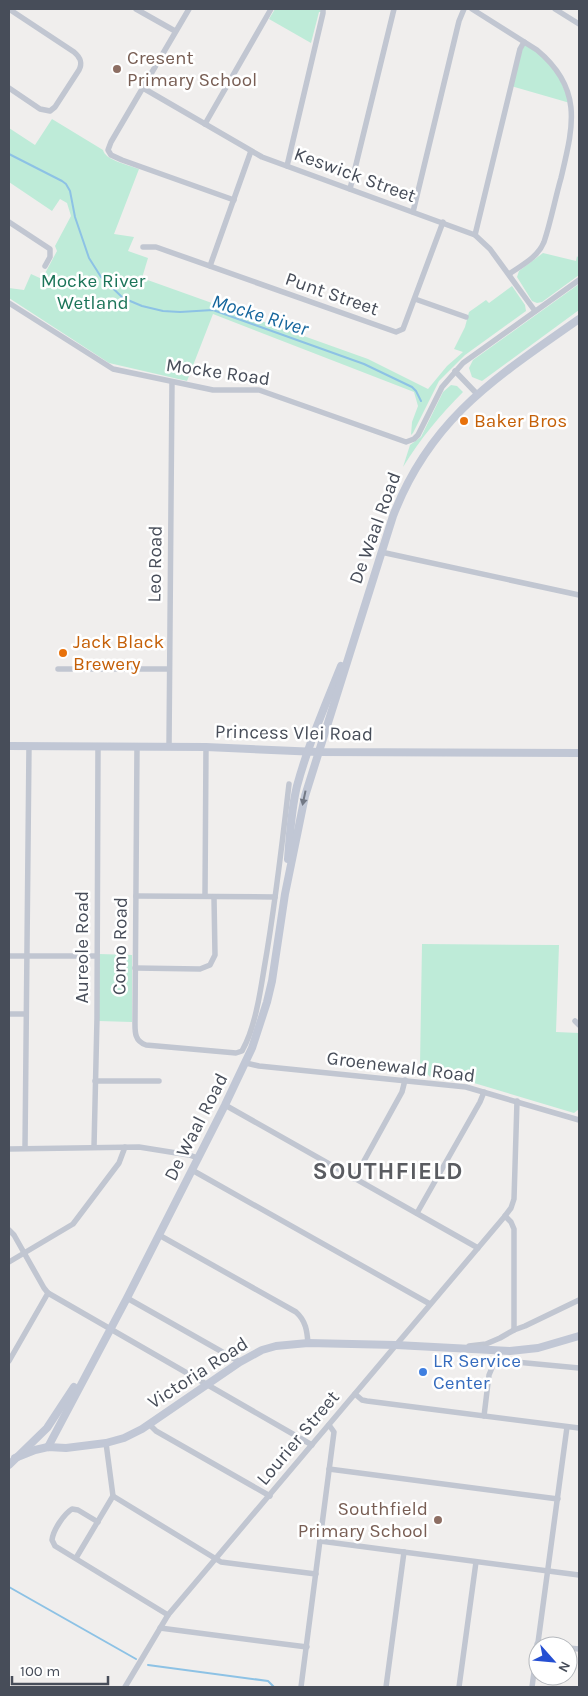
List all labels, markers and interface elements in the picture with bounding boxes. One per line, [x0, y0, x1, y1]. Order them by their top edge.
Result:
place label: Cresent Primary School [127, 47, 257, 91]
marker: Cresent Primary School [111, 63, 123, 75]
street label: Keswick Street [291, 143, 419, 207]
street label: Punt Street [282, 268, 382, 320]
park label: Mocke River Wetland [41, 270, 145, 314]
water label: Mocke River [209, 289, 312, 341]
street label: Mocke Road [164, 354, 272, 390]
place label: Baker Bros [474, 410, 567, 432]
marker: Baker Bros [458, 415, 470, 427]
street label: De Waal Road [345, 469, 405, 587]
street label: Leo Road [143, 525, 167, 603]
place label: Jack Black Brewery [73, 631, 165, 675]
marker: Jack Black Brewery [57, 647, 69, 659]
street label: Princess Vlei Road [215, 721, 373, 745]
one-way arrow [300, 791, 308, 807]
street label: Aureole Road [71, 891, 93, 1003]
street label: Como Road [108, 897, 132, 995]
street label: Groenewald Road [325, 1047, 477, 1087]
street label: De Waal Road [159, 1070, 233, 1184]
district label: SOUTHFIELD [313, 1157, 463, 1185]
street label: Victoria Road [144, 1332, 252, 1414]
place label: LR Service Center [433, 1350, 521, 1394]
marker: LR Service Center [417, 1366, 429, 1378]
street label: Lourier Street [252, 1386, 344, 1490]
place label: Southfield Primary School [298, 1498, 428, 1542]
marker: Southfield Primary School [432, 1514, 444, 1526]
north arrow [528, 1636, 578, 1686]
scale bar [12, 1654, 109, 1686]
text: N [554, 1658, 574, 1675]
text: 100 m [20, 1662, 60, 1680]

